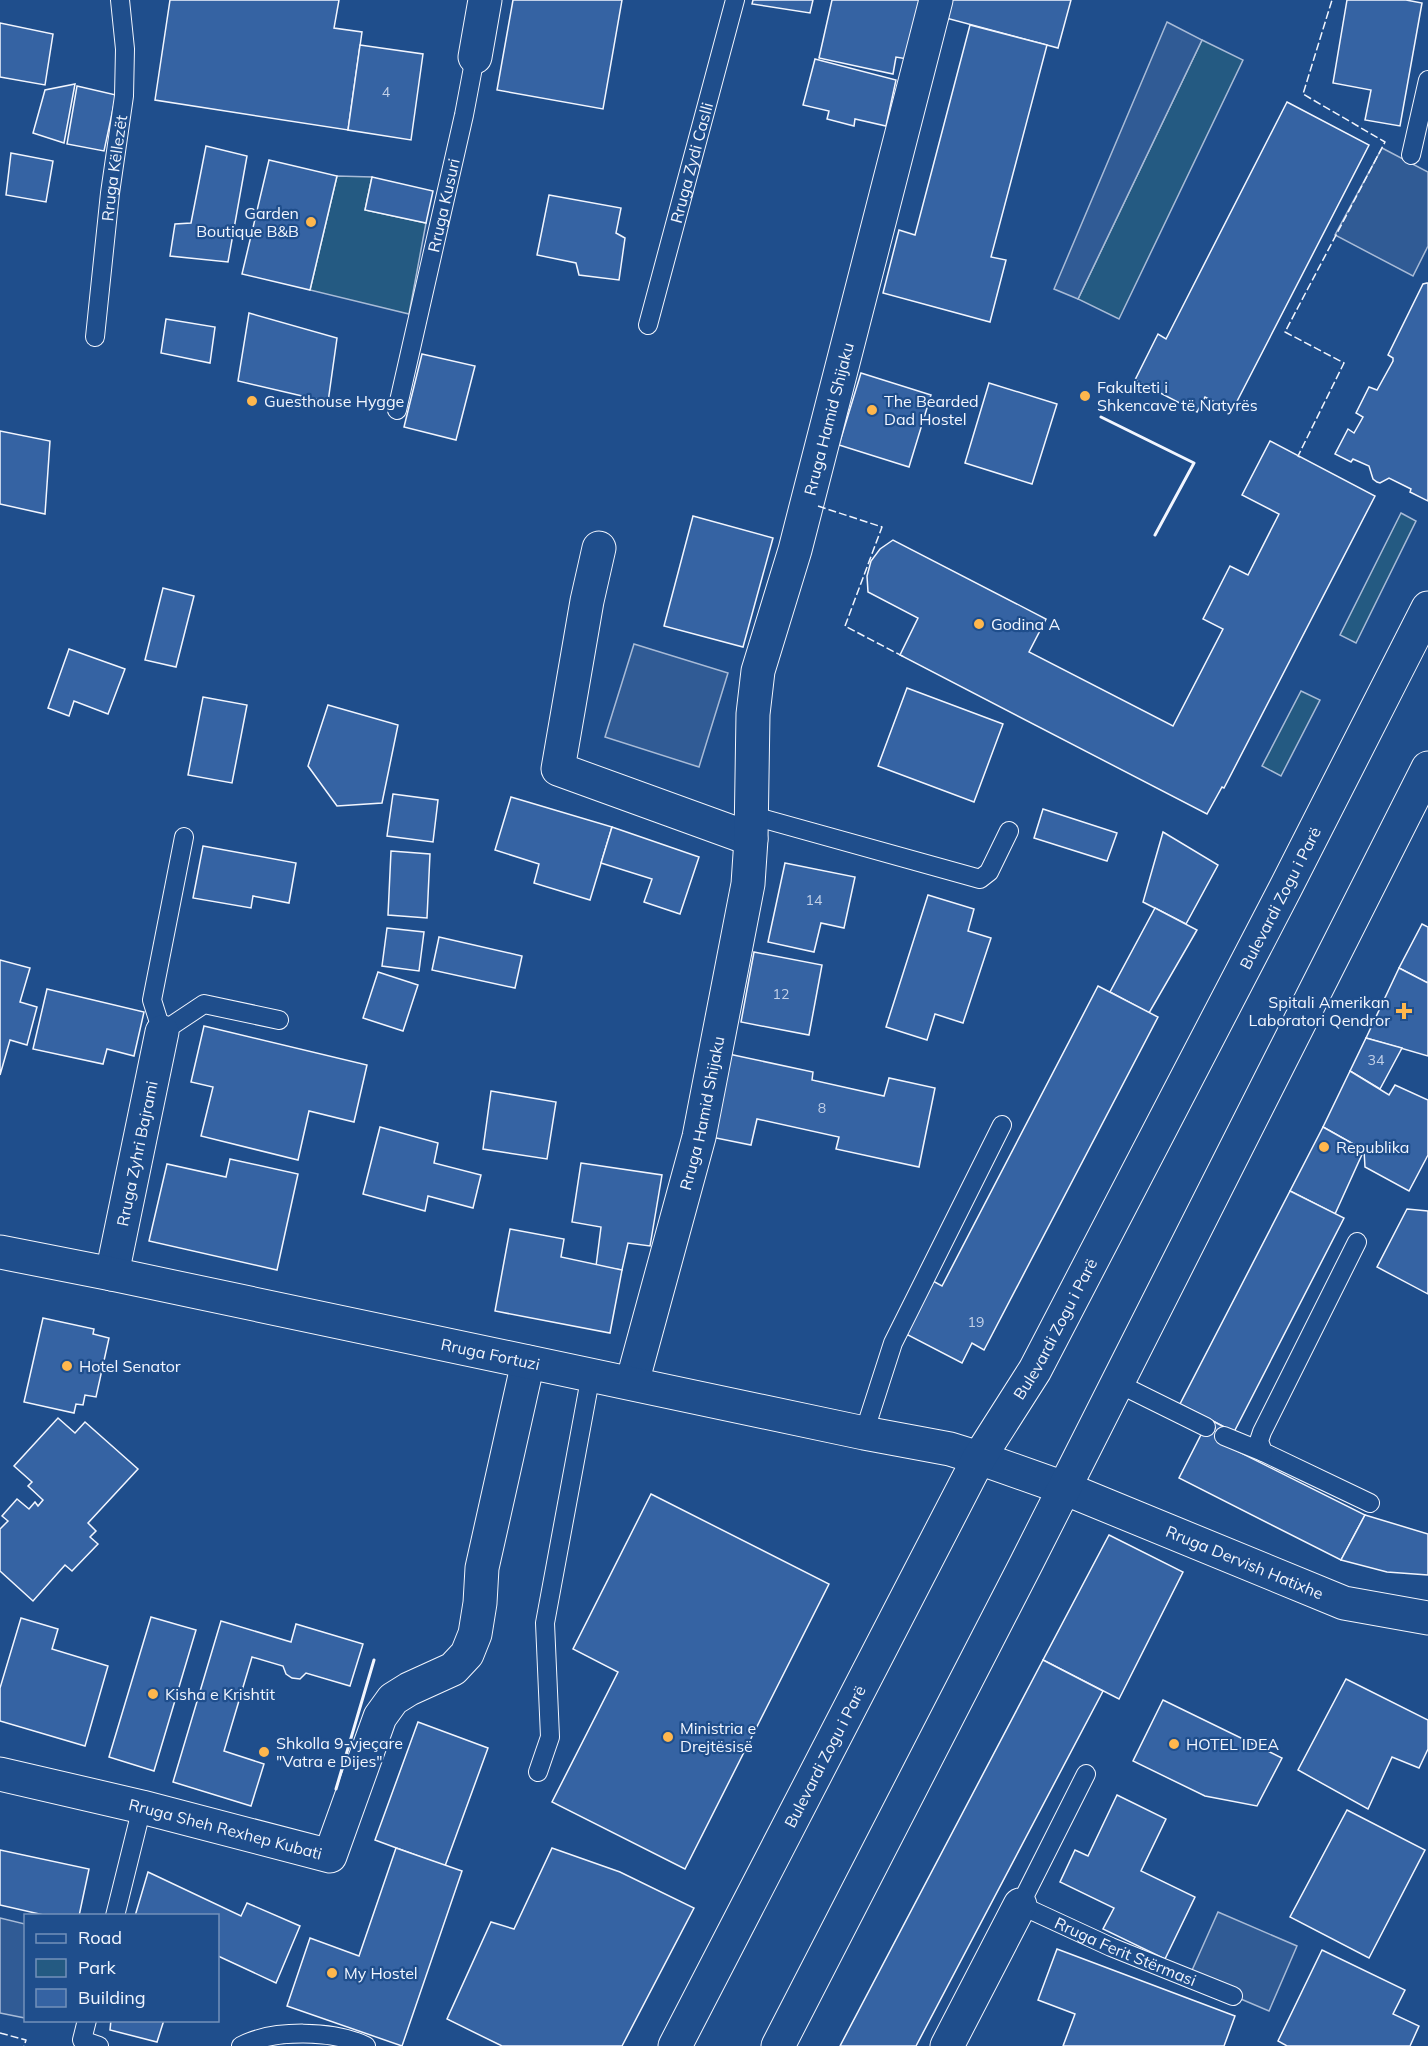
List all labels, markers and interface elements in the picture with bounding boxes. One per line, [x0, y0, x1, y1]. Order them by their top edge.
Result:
house number: 4 [382, 83, 391, 101]
street label: Rruga Zydi Caslli [666, 100, 717, 225]
street label: Rruga Këllezët [97, 113, 131, 222]
street label: Rruga Kusuri [423, 156, 464, 254]
place label: Garden Boutique B&B [196, 203, 299, 241]
marker: Garden Boutique B&B [304, 215, 318, 229]
street label: Rruga Hamid Shijaku [799, 340, 858, 497]
place label: Fakulteti i Shkencave të Natyrës [1097, 377, 1258, 415]
marker: Fakulteti i Shkencave të Natyrës [1078, 389, 1092, 403]
place label: Guesthouse Hygge [264, 391, 404, 411]
place label: The Bearded Dad Hostel [884, 391, 979, 429]
marker: Guesthouse Hygge [245, 394, 259, 408]
marker: The Bearded Dad Hostel [865, 403, 879, 417]
place label: Godina A [991, 614, 1060, 634]
marker: Godina A [972, 617, 986, 631]
street label: Bulevardi Zogu i Parë [1235, 824, 1325, 973]
house number: 14 [806, 891, 823, 909]
house number: 12 [773, 985, 789, 1003]
place label: Spitali Amerikan Laboratori Qendror [1248, 992, 1390, 1030]
marker: Spitali Amerikan Laboratori Qendror [1395, 1002, 1413, 1020]
street label: Rruga Hamid Shijaku [675, 1034, 728, 1192]
house number: 34 [1368, 1051, 1385, 1069]
street label: Rruga Zyhri Bajrami [112, 1079, 162, 1228]
house number: 8 [818, 1099, 826, 1117]
place label: Republika [1336, 1137, 1409, 1157]
marker: Republika [1317, 1140, 1331, 1154]
street label: Bulevardi Zogu i Parë [1009, 1255, 1101, 1403]
house number: 19 [968, 1313, 984, 1331]
street label: Rruga Fortuzi [439, 1334, 542, 1374]
place label: Hotel Senator [79, 1356, 181, 1376]
marker: Hotel Senator [60, 1359, 74, 1373]
street label: Rruga Dervish Hatixhe [1163, 1521, 1326, 1603]
street label: Bulevardi Zogu i Parë [780, 1682, 870, 1831]
place label: Kisha e Krishtit [165, 1684, 275, 1704]
marker: Kisha e Krishtit [146, 1687, 160, 1701]
place label: Ministria e Drejtësisë [680, 1718, 756, 1756]
marker: Ministria e Drejtësisë [661, 1730, 675, 1744]
place label: Shkolla 9-vjeçare "Vatra e Dijes" [276, 1733, 403, 1771]
place label: HOTEL IDEA [1186, 1734, 1279, 1754]
marker: HOTEL IDEA [1167, 1737, 1181, 1751]
marker: Shkolla 9-vjeçare "Vatra e Dijes" [257, 1745, 271, 1759]
street label: Rruga Sheh Rexhep Kubati [127, 1794, 324, 1864]
street label: Rruga Ferit Stërmasi [1052, 1912, 1199, 1990]
legend [24, 1914, 219, 2022]
text: Road [78, 1926, 122, 1949]
text: Park [78, 1956, 117, 1979]
place label: My Hostel [344, 1963, 418, 1983]
marker: My Hostel [325, 1966, 339, 1980]
text: Building [78, 1986, 146, 2009]

